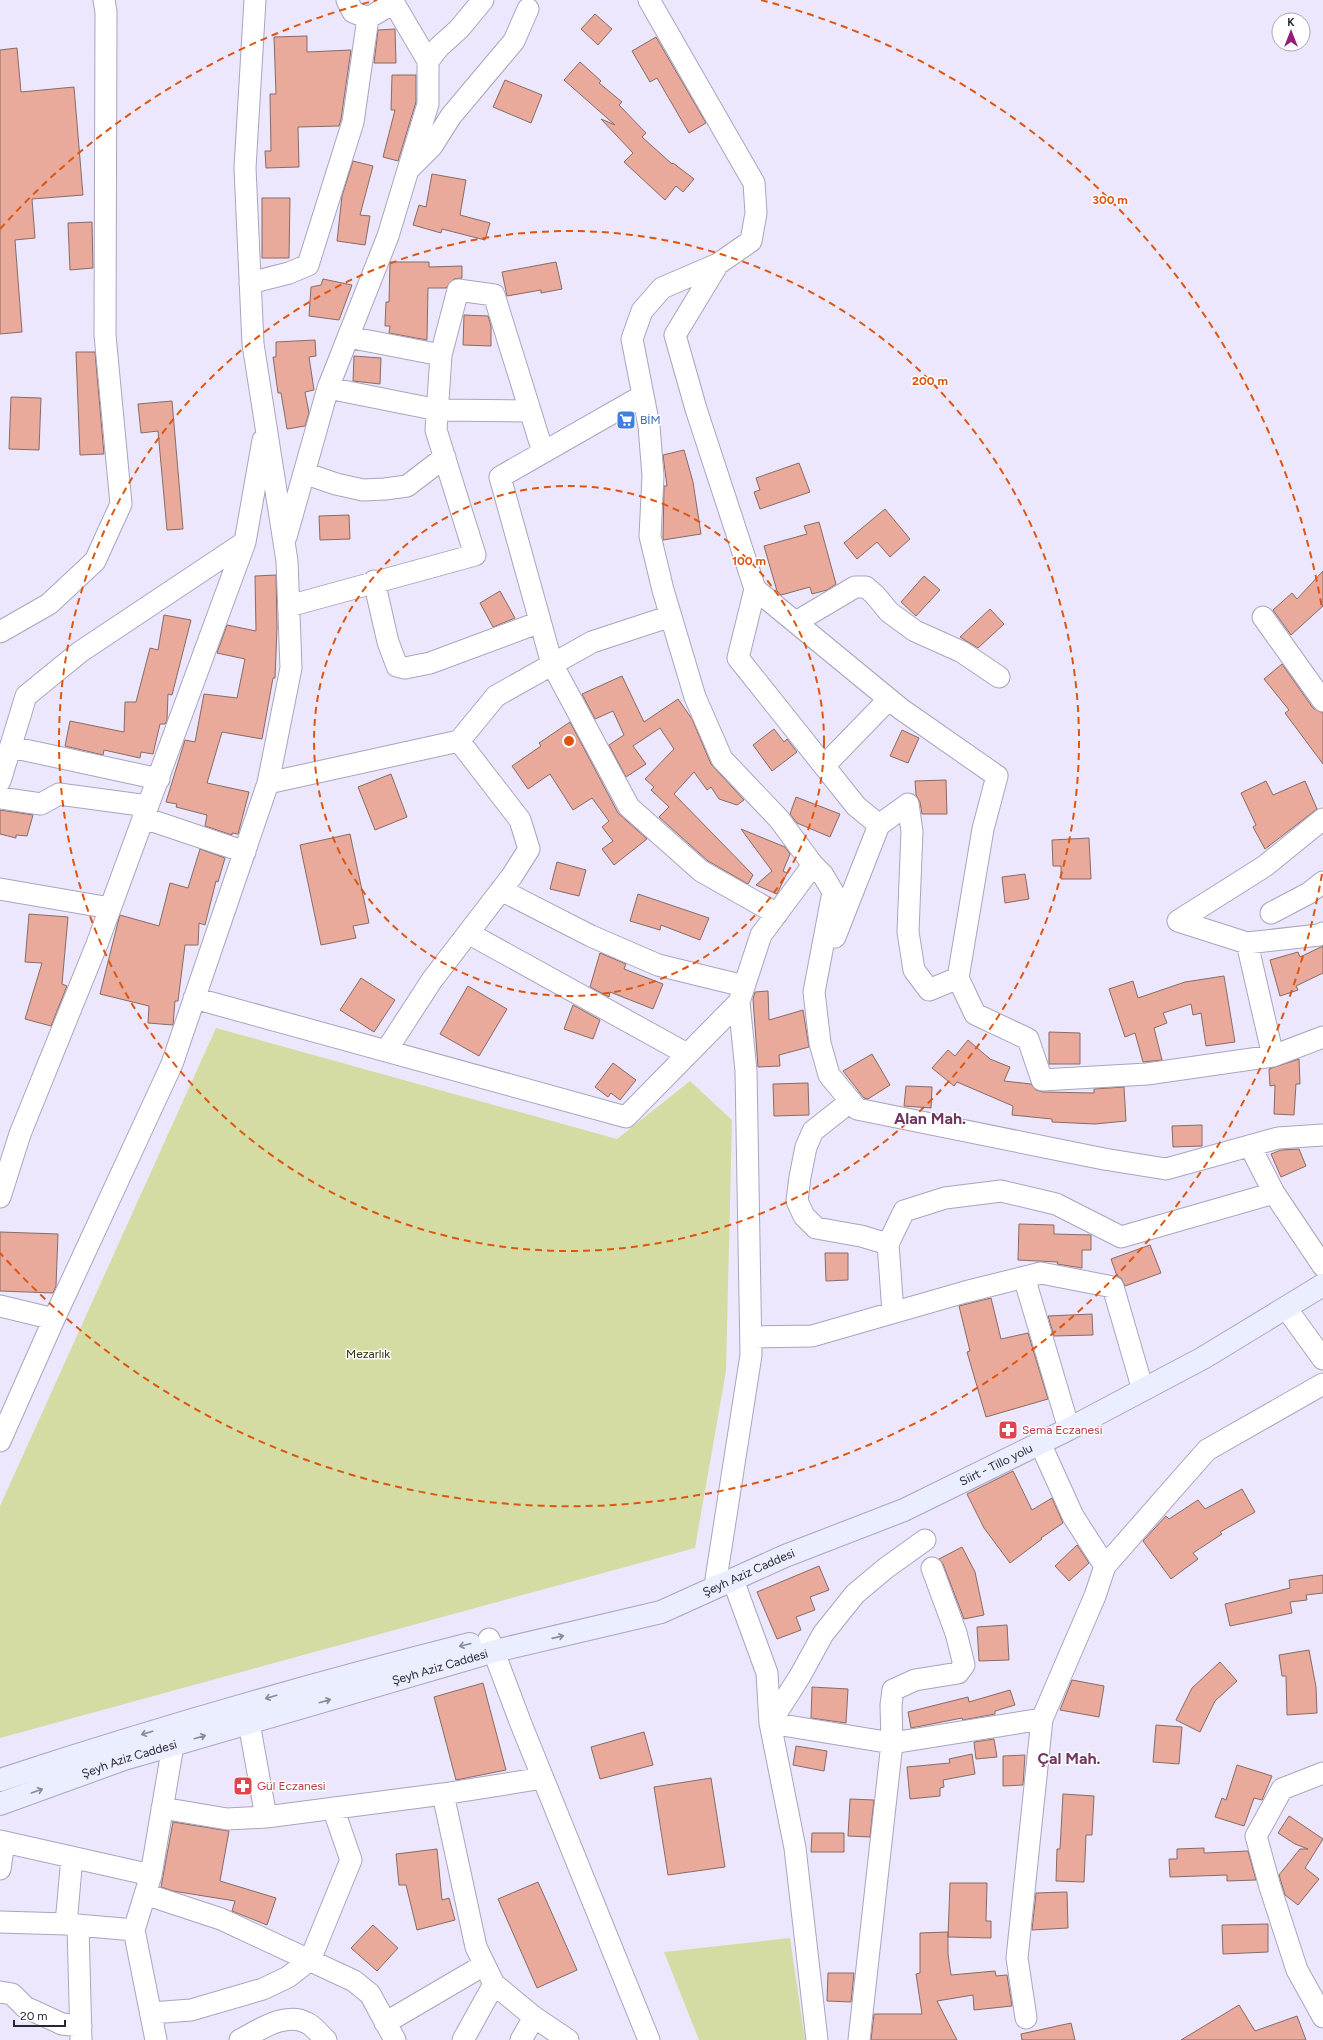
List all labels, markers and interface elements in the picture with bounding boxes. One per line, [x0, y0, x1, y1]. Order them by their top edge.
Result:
north arrow [1271, 12, 1311, 52]
text: K [1287, 16, 1295, 29]
text: 300 m [1092, 193, 1128, 207]
text: 200 m [912, 374, 948, 388]
supermarket icon: BİM [615, 409, 637, 431]
place label: BİM [640, 413, 661, 427]
text: 100 m [732, 554, 766, 568]
centre of rings [562, 734, 576, 748]
district label: Alan Mah. [894, 1109, 966, 1128]
park label: Mezarlık [346, 1347, 390, 1361]
pharmacy icon: Sema Eczanesi [997, 1419, 1019, 1441]
place label: Sema Eczanesi [1022, 1423, 1102, 1437]
street label: Siirt - Tillo yolu [957, 1441, 1035, 1489]
street label: Şeyh Aziz Caddesi [701, 1546, 797, 1599]
one-way arrow [551, 1632, 564, 1640]
one-way arrow [458, 1642, 471, 1650]
street label: Şeyh Aziz Caddesi [390, 1646, 490, 1688]
one-way arrow [265, 1694, 278, 1701]
one-way arrow [318, 1697, 331, 1704]
one-way arrow [140, 1730, 153, 1737]
one-way arrow [193, 1733, 206, 1740]
street label: Şeyh Aziz Caddesi [80, 1737, 179, 1781]
district label: Çal Mah. [1037, 1749, 1101, 1768]
pharmacy icon: Gül Eczanesi [232, 1775, 254, 1797]
place label: Gül Eczanesi [257, 1779, 326, 1793]
one-way arrow [30, 1786, 42, 1794]
scale bar [14, 2002, 65, 2028]
text: 20 m [20, 2009, 48, 2023]

